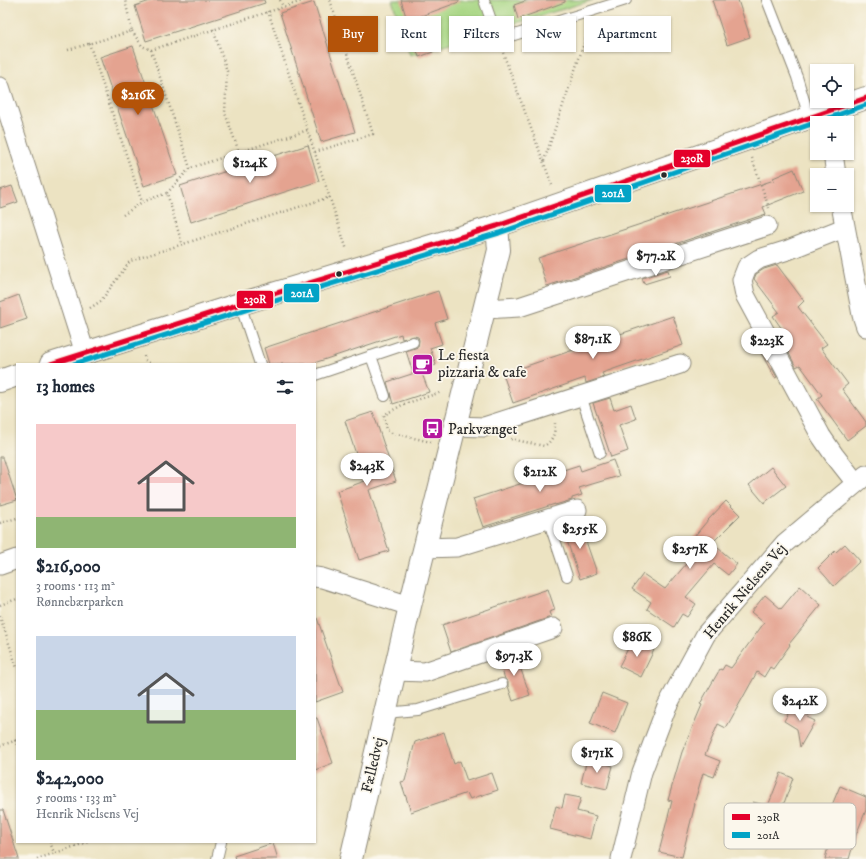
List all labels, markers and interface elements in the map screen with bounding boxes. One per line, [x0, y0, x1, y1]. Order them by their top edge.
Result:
chip: Buy [328, 16, 378, 52]
chip: Rent [386, 16, 441, 52]
chip: Filters [449, 16, 514, 52]
chip: New [522, 16, 576, 52]
chip: Apartment [584, 16, 671, 52]
map controls [810, 64, 854, 212]
button: locate [810, 64, 854, 108]
pin: $216K [110, 82, 166, 116]
text: $216K [121, 87, 155, 103]
button: + [810, 116, 854, 160]
line badge: 230R [673, 149, 711, 168]
pin: $124K [222, 150, 278, 184]
text: 230R [681, 152, 704, 166]
text: $124K [233, 155, 267, 171]
button: − [810, 168, 854, 212]
unlabelled marker [659, 170, 669, 180]
line badge: 201A [594, 184, 632, 203]
text: 201A [602, 187, 625, 201]
pin: $77.2K [623, 243, 689, 277]
text: $77.2K [636, 248, 676, 264]
unlabelled marker [334, 269, 344, 279]
line badge: 201A [283, 283, 320, 303]
text: 201A [291, 287, 314, 301]
line badge: 230R [236, 290, 274, 309]
text: 230R [244, 293, 267, 307]
pin: $87.1K [560, 326, 626, 360]
pin: $223K [739, 328, 795, 362]
text: $87.1K [574, 331, 612, 347]
text: $223K [750, 333, 784, 349]
place label: Le fiesta pizzaria & cafe [437, 346, 526, 382]
cafe icon: Le fiesta pizzaria & cafe [409, 351, 435, 377]
text: 13 homes [36, 376, 95, 398]
icon: filters [274, 376, 296, 398]
bus stop icon: Parkvænget [420, 416, 446, 442]
place label: Parkvænget [448, 420, 518, 439]
icon: home [130, 450, 202, 522]
pin: $243K [339, 453, 395, 487]
text: $243K [350, 458, 384, 474]
pin: $212K [512, 459, 568, 493]
text: $212K [523, 464, 557, 480]
pin: $255K [552, 516, 608, 550]
text: $255K [562, 521, 598, 537]
pin: $257K [662, 536, 718, 570]
street label: Henrik Nielsens Vej [700, 539, 790, 643]
text: $257K [672, 541, 708, 557]
text: $216,000 [36, 556, 101, 578]
text: 3 rooms · 113 m² [36, 578, 115, 594]
text: Rønnebærparken [36, 594, 124, 610]
pin: $86K [613, 624, 661, 658]
text: $86K [622, 629, 652, 645]
pin: $97.3K [481, 643, 547, 677]
text: $97.3K [495, 648, 533, 664]
icon: home [130, 662, 202, 734]
pin: $242K [772, 688, 828, 722]
text: $242K [782, 693, 818, 709]
street label: Fælledvej [357, 735, 389, 795]
pin: $171K [569, 740, 625, 774]
text: $171K [581, 745, 613, 761]
text: $242,000 [36, 768, 104, 790]
text: 5 rooms · 133 m² [36, 790, 116, 806]
legend [724, 803, 856, 849]
text: Henrik Nielsens Vej [36, 806, 139, 822]
text: 230R [757, 811, 780, 825]
text: 201A [757, 829, 780, 843]

